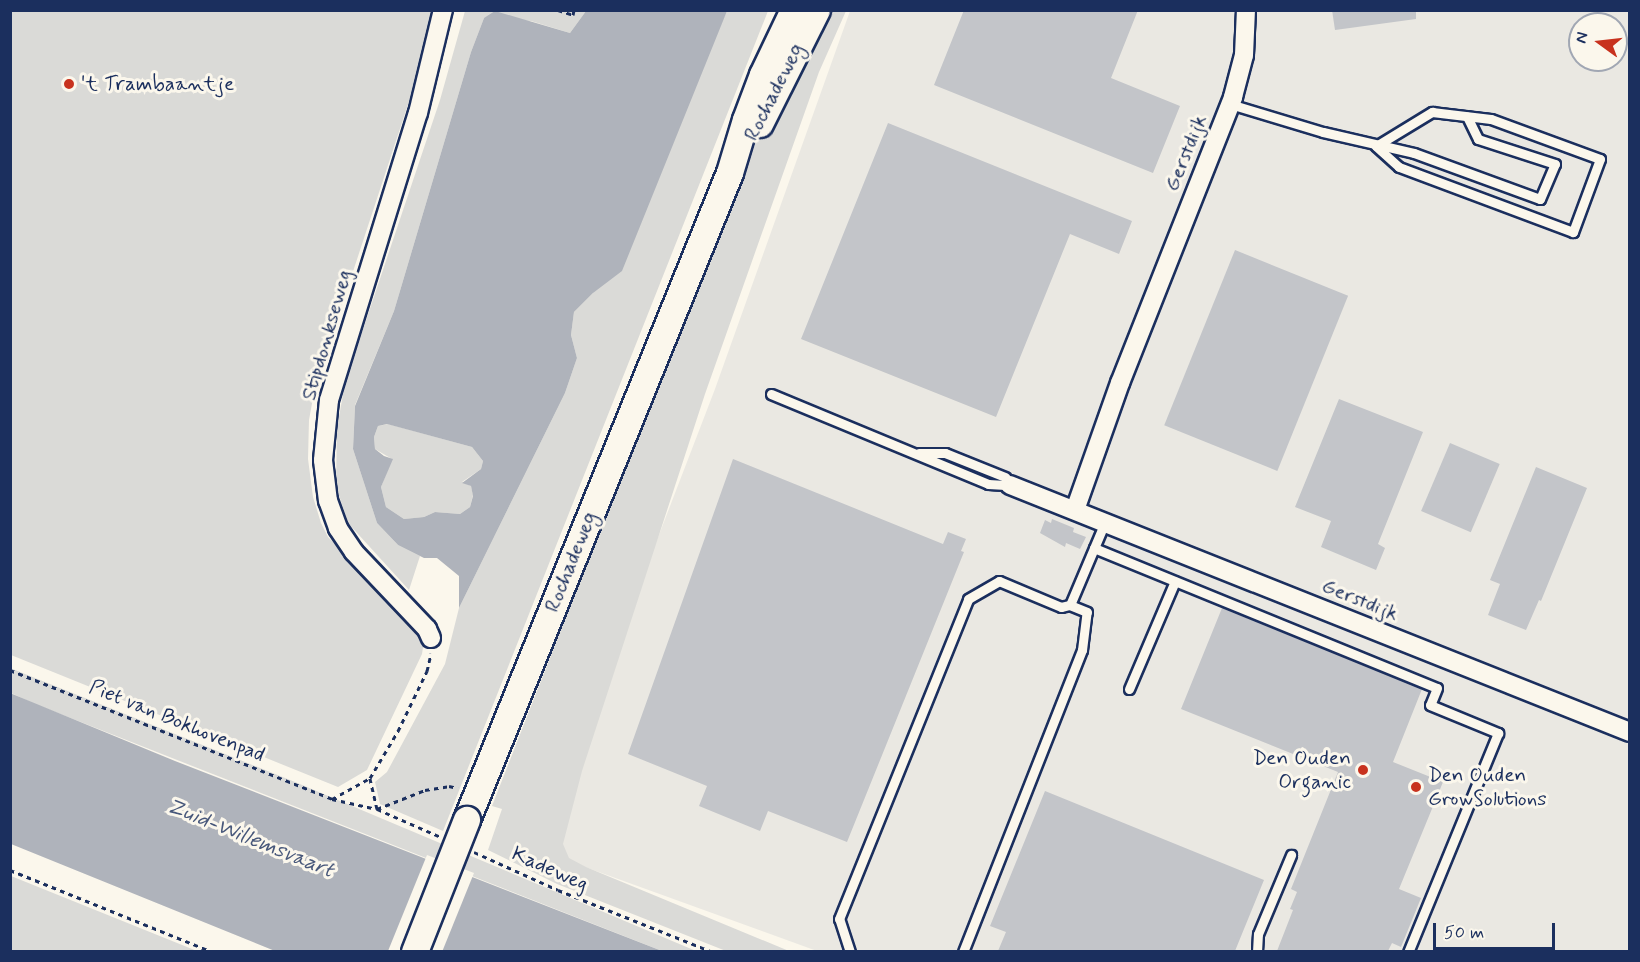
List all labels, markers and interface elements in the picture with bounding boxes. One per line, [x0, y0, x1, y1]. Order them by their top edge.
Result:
north arrow [1568, 12, 1628, 72]
text: N [1571, 30, 1594, 46]
street label: Rochadeweg [739, 39, 809, 145]
place label: 't Trambaantje [81, 71, 227, 97]
marker: 't Trambaantje [62, 77, 76, 91]
street label: Gerstdijk [1159, 111, 1213, 195]
street label: Stipdonkseweg [296, 267, 358, 403]
street label: Rochadeweg [539, 508, 603, 616]
street label: Gerstdijk [1318, 573, 1402, 627]
street label: Piet van Bokhovenpad [85, 674, 269, 768]
place label: Den Ouden Organic [1258, 745, 1351, 795]
place label: Den Ouden GrowSolutions [1428, 762, 1547, 812]
marker: Den Ouden Organic [1356, 763, 1370, 777]
marker: Den Ouden GrowSolutions [1409, 780, 1423, 794]
water label: Zuid-Willemsvaart [163, 794, 337, 884]
street label: Kadeweg [508, 841, 592, 897]
scale bar [1436, 911, 1558, 949]
text: 50 m [1444, 921, 1484, 945]

